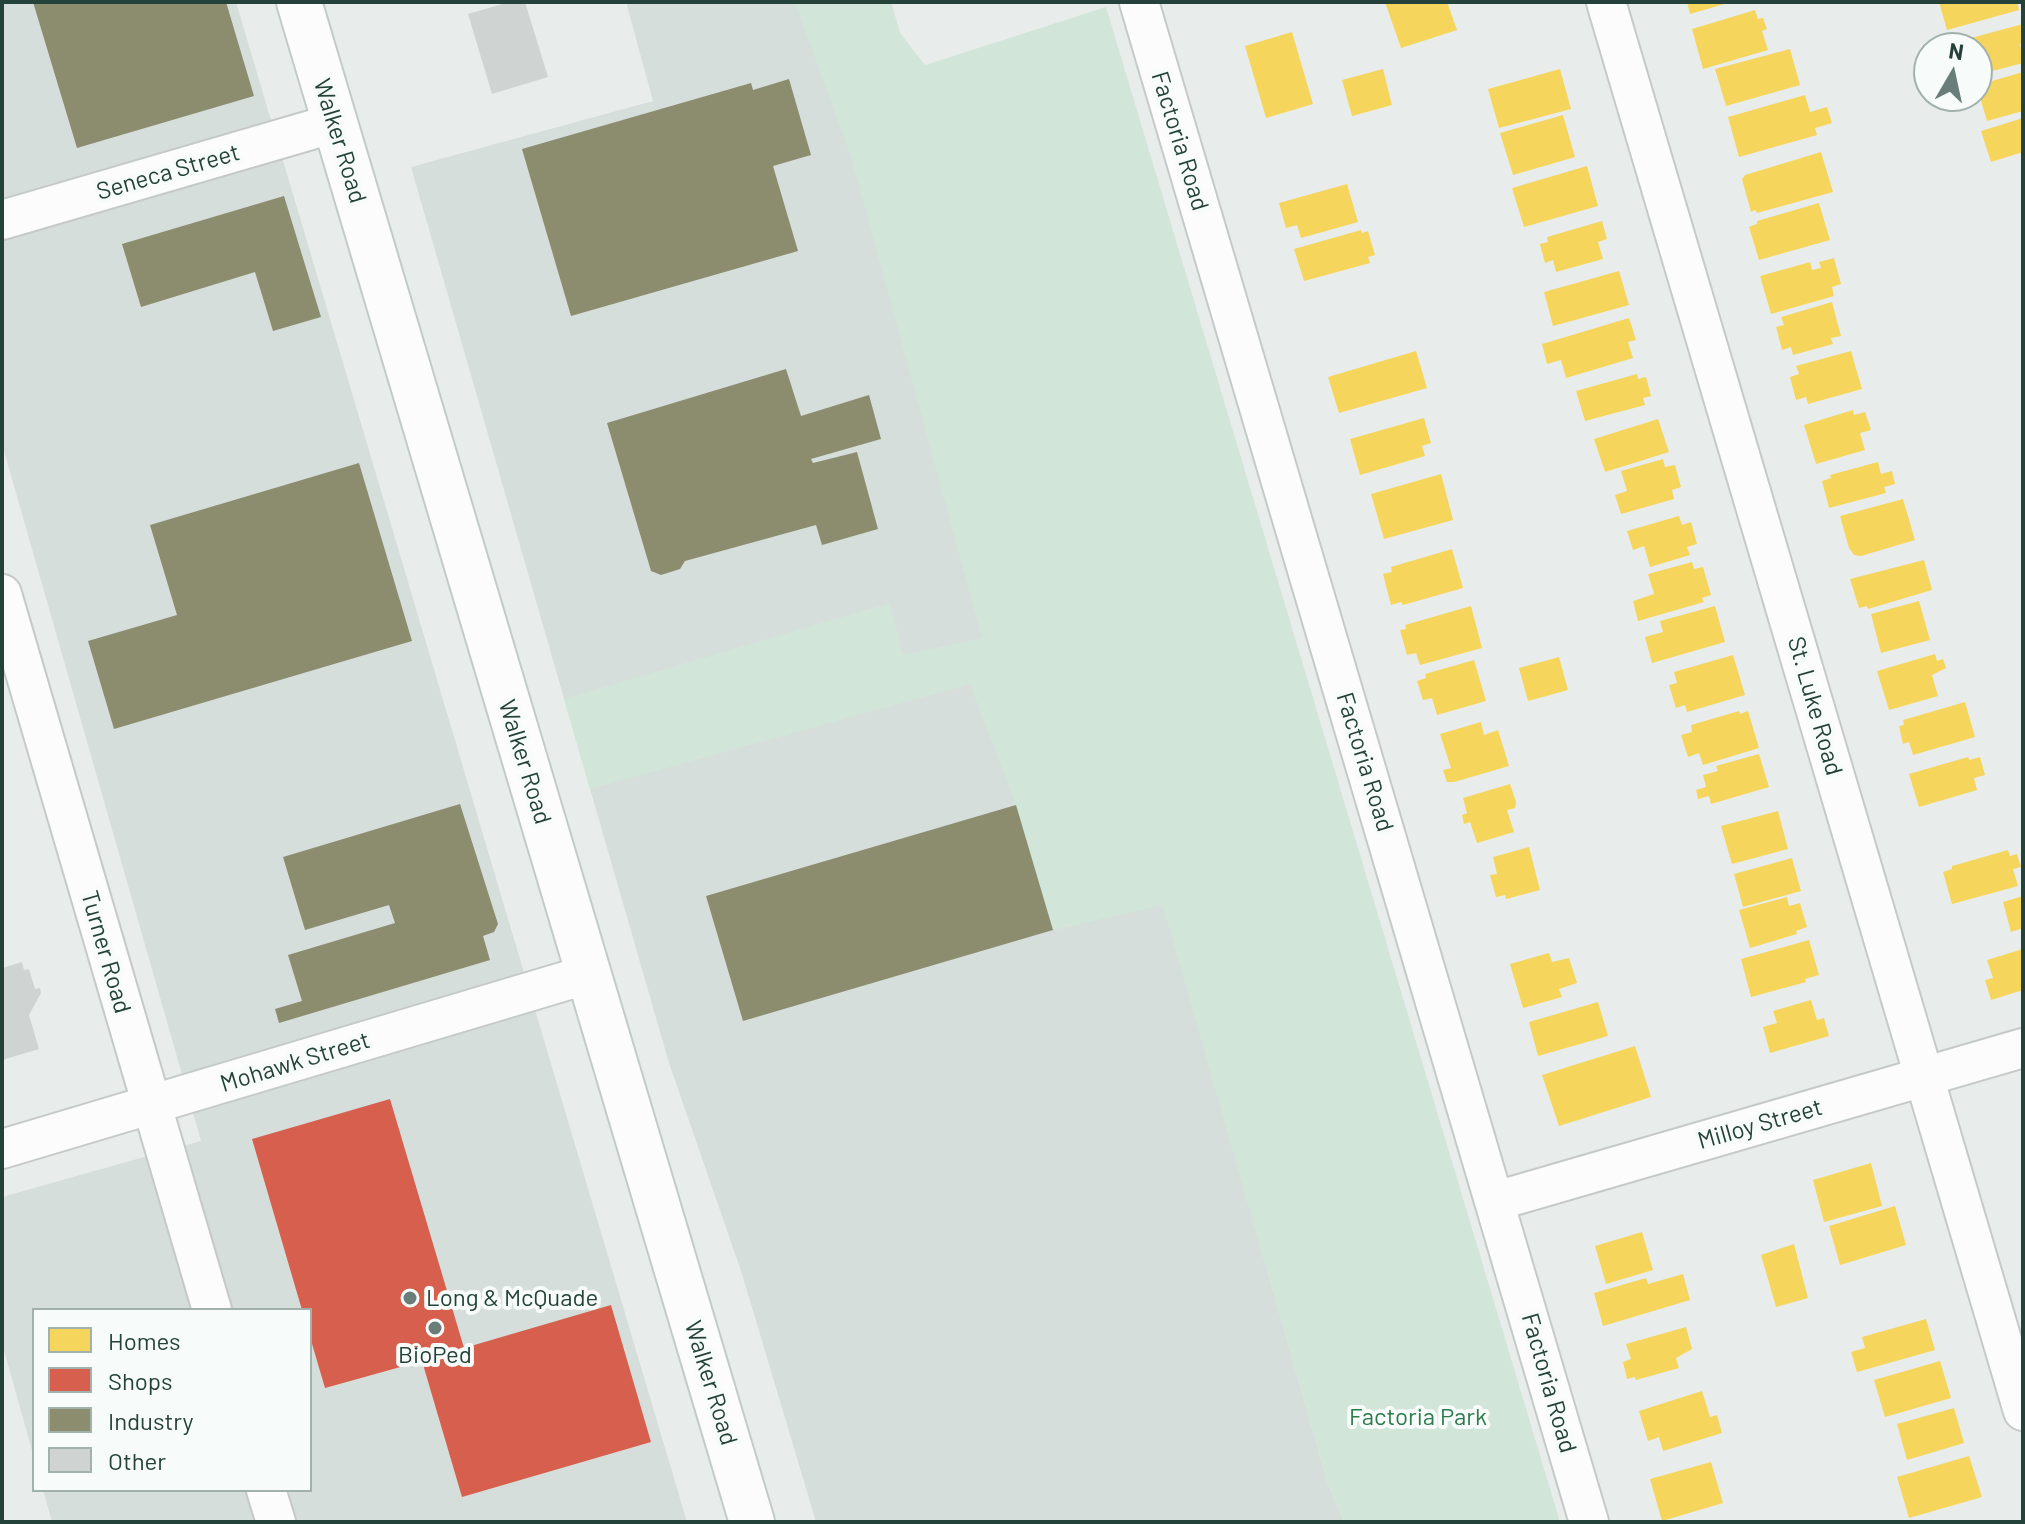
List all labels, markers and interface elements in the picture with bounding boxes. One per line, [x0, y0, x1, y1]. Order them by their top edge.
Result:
north arrow [1913, 32, 1993, 112]
text: N [1947, 36, 1966, 64]
street label: Factoria Road [1145, 68, 1215, 214]
street label: Walker Road [307, 75, 373, 207]
street label: Seneca Street [93, 138, 243, 206]
street label: St. Luke Road [1781, 633, 1849, 779]
street label: Factoria Road [1330, 689, 1400, 835]
street label: Walker Road [492, 696, 558, 828]
street label: Turner Road [75, 887, 137, 1017]
street label: Mohawk Street [217, 1026, 373, 1098]
street label: Milloy Street [1694, 1092, 1826, 1156]
place label: Long & McQuade [426, 1284, 598, 1312]
marker: Long & McQuade [401, 1289, 419, 1307]
legend [32, 1308, 312, 1492]
street label: Factoria Road [1515, 1310, 1583, 1456]
street label: Walker Road [678, 1317, 744, 1449]
marker: BioPed [426, 1319, 444, 1337]
text: Homes [108, 1326, 181, 1355]
place label: BioPed [398, 1341, 472, 1369]
text: Shops [108, 1366, 173, 1395]
park label: Factoria Park [1349, 1403, 1487, 1431]
text: Industry [108, 1406, 194, 1435]
text: Other [108, 1446, 166, 1475]

